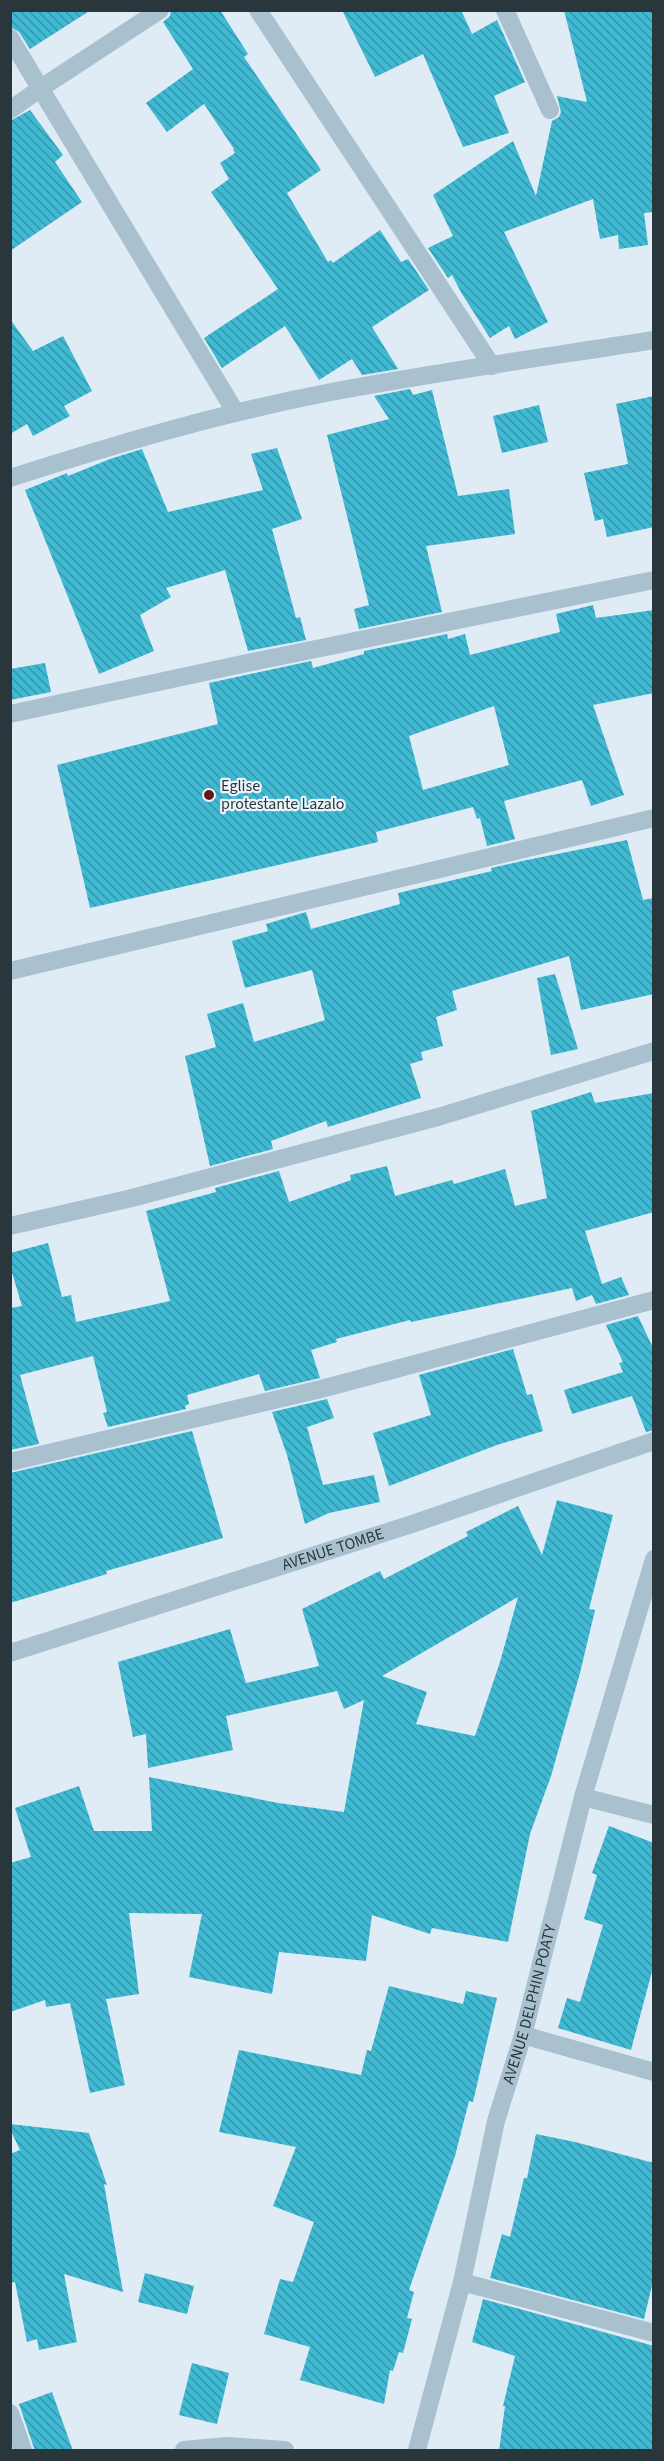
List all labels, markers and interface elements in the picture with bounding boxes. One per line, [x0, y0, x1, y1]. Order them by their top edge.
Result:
place label: Eglise protestante Lazalo [221, 775, 344, 815]
marker: Eglise protestante Lazalo [202, 788, 216, 802]
street label: AVENUE TOMBE [279, 1523, 387, 1576]
street label: AVENUE DELPHIN POATY [497, 1922, 561, 2087]

